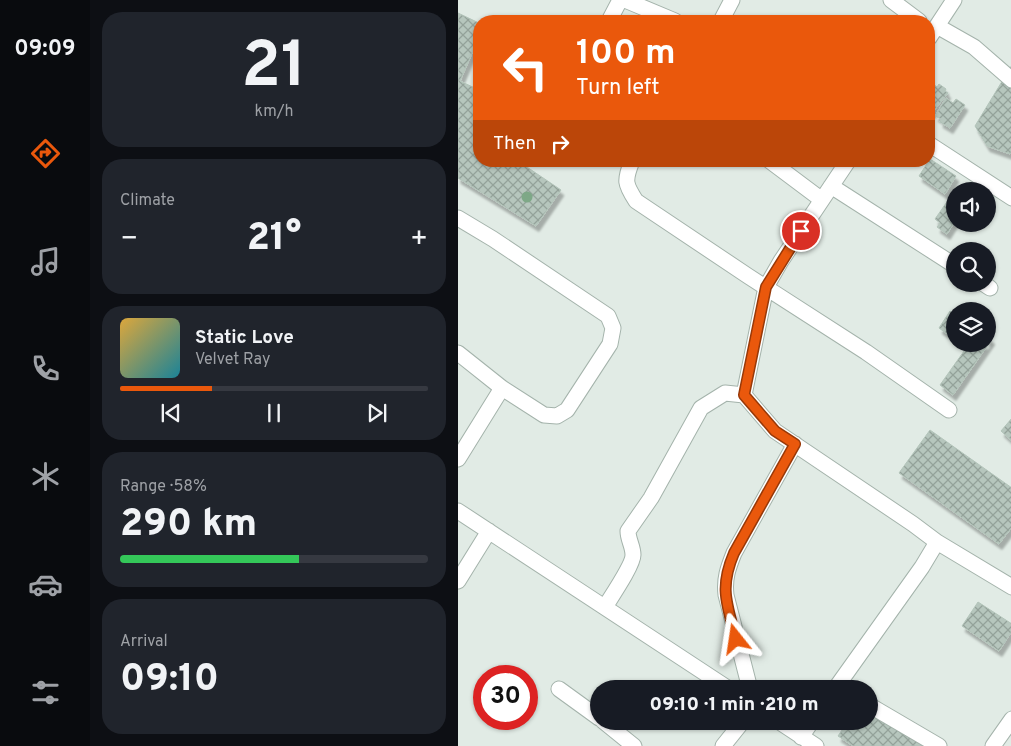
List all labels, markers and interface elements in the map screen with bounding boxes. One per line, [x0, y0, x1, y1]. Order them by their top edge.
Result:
text: 21 [241, 28, 307, 110]
text: 100 m [576, 32, 676, 76]
icon: left [493, 35, 558, 100]
text: 09:09 [14, 36, 76, 63]
text: Turn left [576, 75, 659, 102]
text: km/h [255, 102, 293, 122]
icon: right [546, 130, 574, 158]
text: Then [493, 132, 536, 156]
icon: directions [28, 136, 63, 171]
map controls [946, 182, 996, 352]
button: sound [946, 182, 996, 232]
text: Climate [120, 191, 175, 211]
pin [780, 210, 822, 252]
text: 21° [247, 215, 301, 264]
icon: arrive [787, 217, 815, 245]
text: − [120, 222, 138, 258]
text: + [410, 222, 428, 258]
button: search [946, 242, 996, 292]
icon: music [28, 244, 63, 279]
button: layers [946, 302, 996, 352]
text: Static Love [195, 326, 294, 350]
text: Velvet Ray [195, 350, 270, 370]
icon: phone [28, 351, 63, 386]
icon: previous [157, 399, 185, 427]
icon: pause [260, 399, 288, 427]
icon: next [363, 399, 391, 427]
icon: climate [28, 459, 63, 494]
text: Range · 58% [120, 477, 207, 497]
text: 290 km [120, 501, 257, 550]
icon: car [28, 567, 63, 602]
position arrow [709, 612, 761, 664]
text: Arrival [120, 632, 168, 652]
text: 09:10 [120, 656, 219, 705]
speed limit sign: 30 [473, 665, 538, 730]
icon: filters [28, 675, 63, 710]
text: 09:10 · 1 min · 210 m [650, 693, 818, 717]

